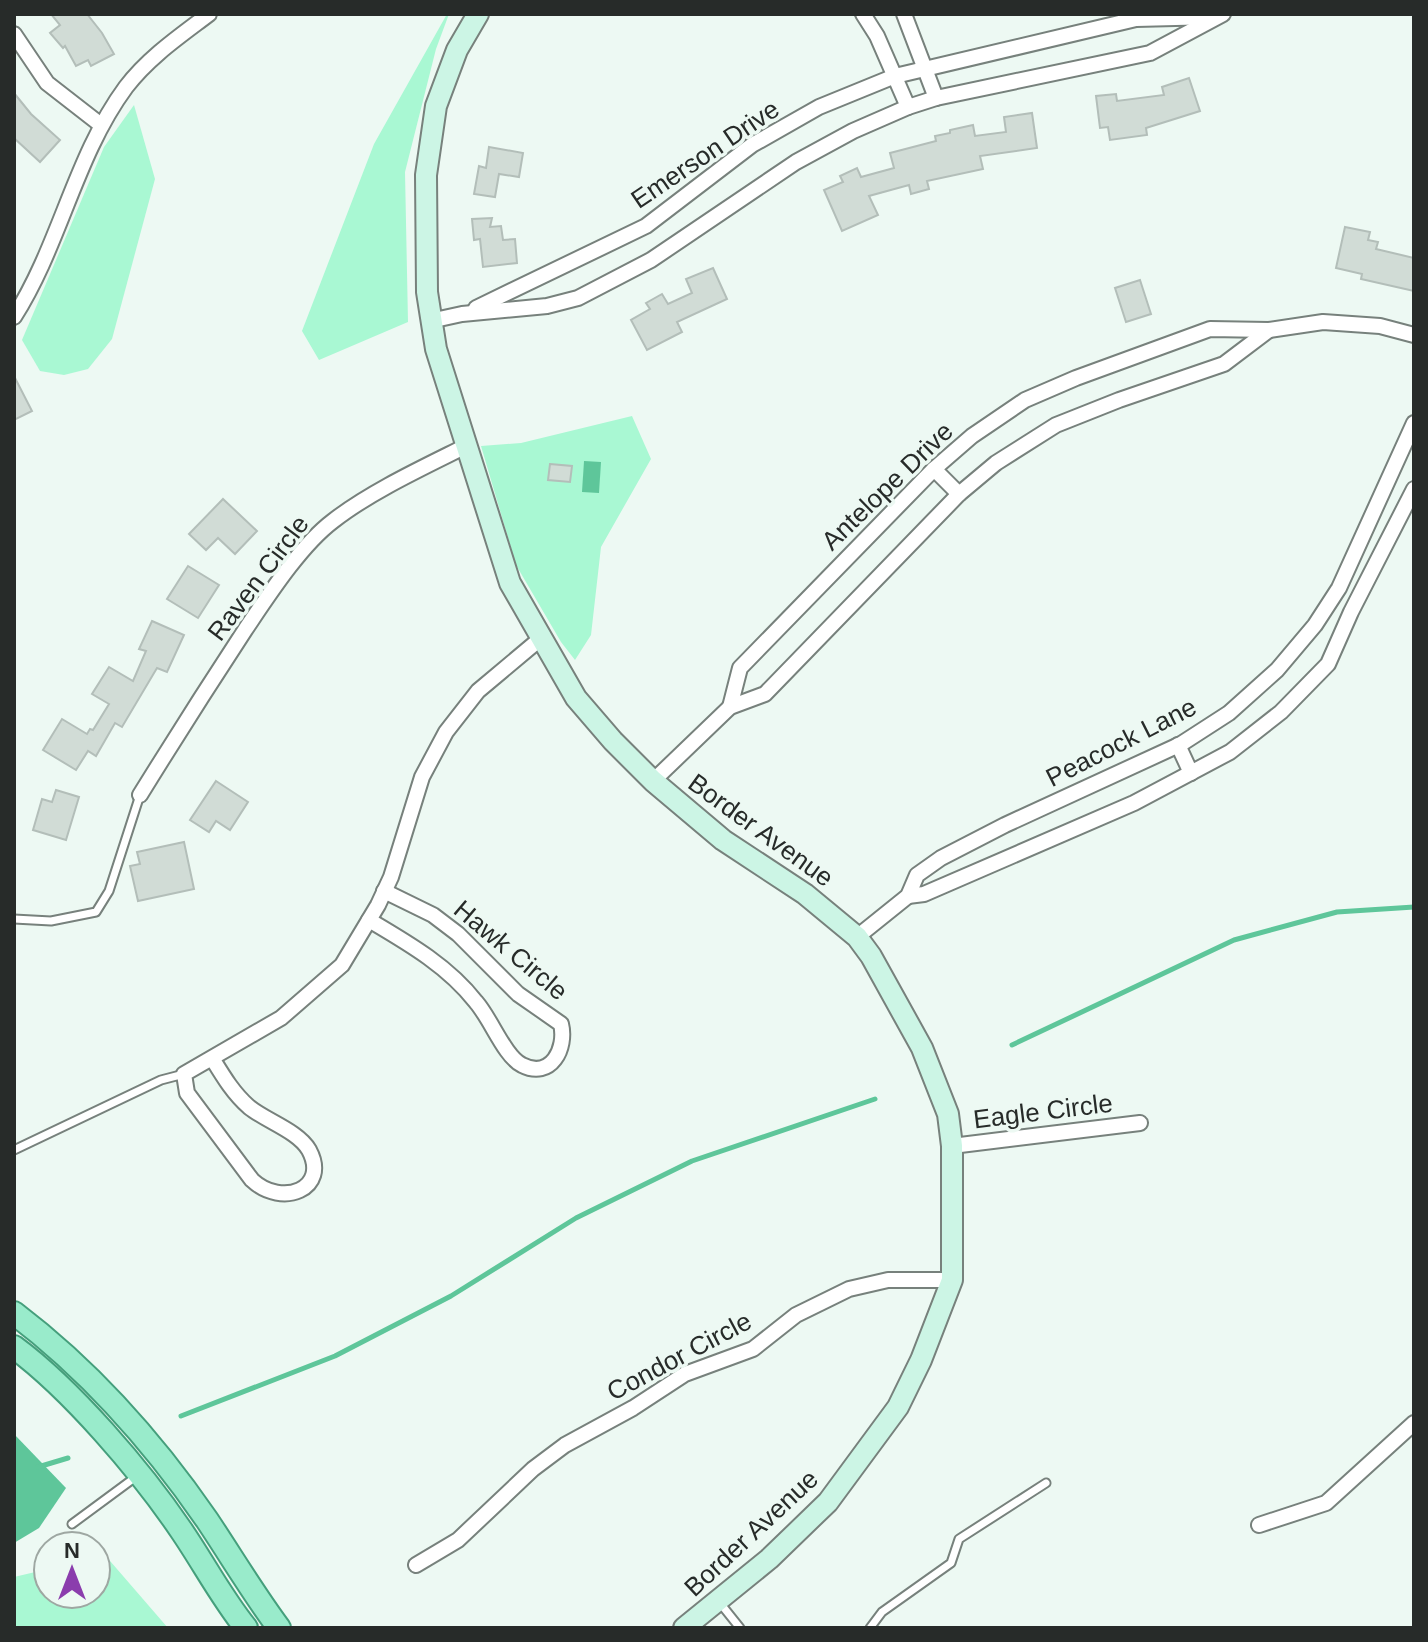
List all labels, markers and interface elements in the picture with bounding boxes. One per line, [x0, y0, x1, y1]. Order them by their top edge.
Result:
street label: Emerson Drive [625, 93, 785, 215]
street label: Antelope Drive [815, 416, 959, 556]
street label: Raven Circle [201, 510, 315, 646]
street label: Peacock Lane [1041, 691, 1201, 793]
street label: Border Avenue [683, 767, 839, 893]
street label: Hawk Circle [448, 894, 574, 1006]
street label: Eagle Circle [972, 1088, 1114, 1134]
street label: Condor Circle [602, 1305, 756, 1407]
street label: Border Avenue [678, 1464, 824, 1602]
north arrow [32, 1530, 112, 1610]
text: N [64, 1538, 80, 1563]

